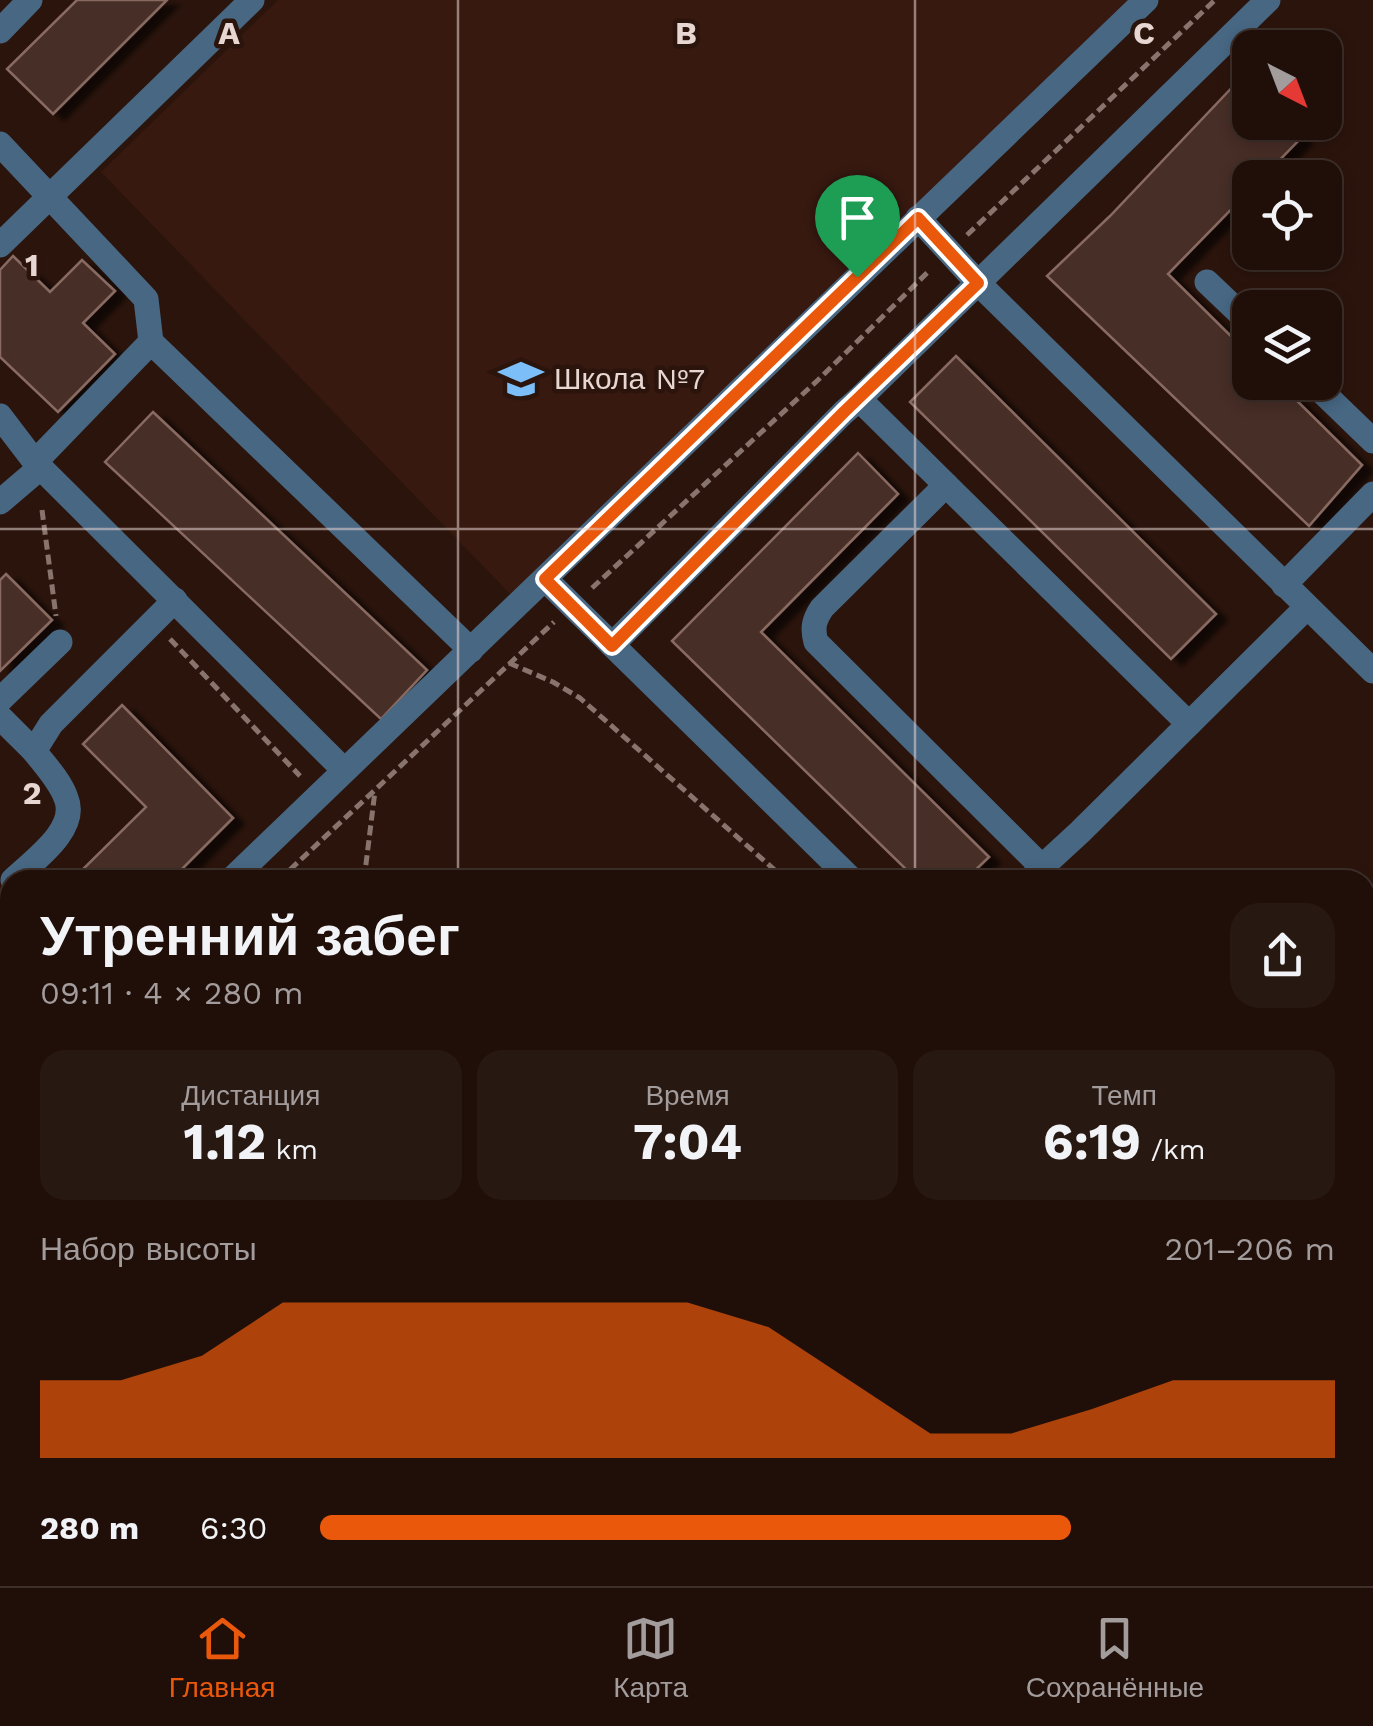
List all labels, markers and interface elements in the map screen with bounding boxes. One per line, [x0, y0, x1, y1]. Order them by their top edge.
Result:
text: A [218, 14, 240, 52]
text: B [675, 14, 697, 52]
text: C [1133, 14, 1155, 52]
north arrow [1232, 30, 1342, 140]
map controls [1232, 30, 1342, 400]
button: locate [1232, 160, 1342, 270]
pin [815, 175, 900, 278]
icon: arrive [830, 190, 885, 245]
text: 1 [25, 246, 39, 284]
button: layers [1232, 290, 1342, 400]
school or university icon: Школа №7 [497, 355, 545, 403]
place label: Школа №7 [554, 361, 705, 396]
text: 2 [22, 774, 42, 812]
button: share [1230, 903, 1335, 1008]
text: Утренний забег [40, 904, 460, 968]
text: 09:11 · 4 × 280 m [40, 974, 304, 1012]
text: Дистанция [181, 1079, 320, 1112]
text: Время [645, 1079, 730, 1112]
text: Темп [1091, 1079, 1157, 1112]
text: 1.12 [184, 1112, 266, 1171]
text: 7:04 [633, 1112, 742, 1171]
text: 6:19 [1043, 1112, 1141, 1171]
text: km [266, 1133, 318, 1166]
text: /km [1141, 1133, 1205, 1166]
text: Набор высоты [40, 1230, 257, 1268]
text: 201–206 m [1165, 1230, 1335, 1268]
text: 280 m [40, 1509, 139, 1547]
text: 6:30 [200, 1509, 268, 1547]
tab: Главная [169, 1611, 275, 1704]
tab: Карта [613, 1611, 688, 1704]
tab: Сохранённые [1026, 1611, 1204, 1704]

